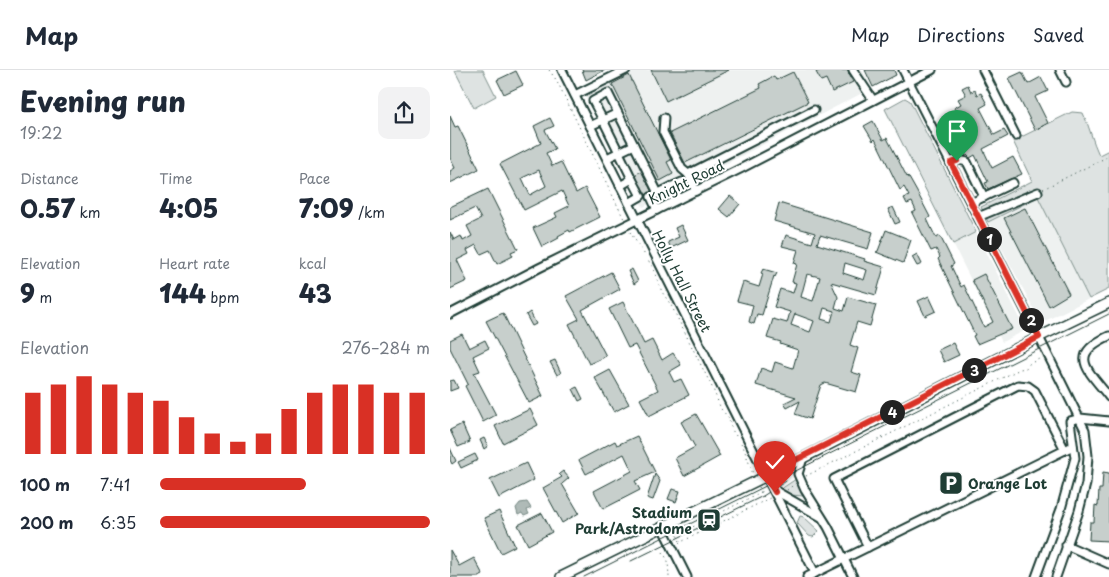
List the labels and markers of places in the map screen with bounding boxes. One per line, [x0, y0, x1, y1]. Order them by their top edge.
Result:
pin [936, 110, 978, 161]
pin: 1 [976, 226, 1002, 252]
pin: 2 [1018, 308, 1044, 332]
pin: 3 [962, 358, 986, 382]
pin: 4 [880, 400, 904, 424]
pin [754, 441, 796, 492]
parking icon: Orange Lot [938, 470, 964, 496]
place label: Orange Lot [968, 473, 1047, 494]
place label: Stadium Park/Astrodome [575, 502, 692, 539]
station icon: Stadium Park/Astrodome [696, 507, 722, 533]

